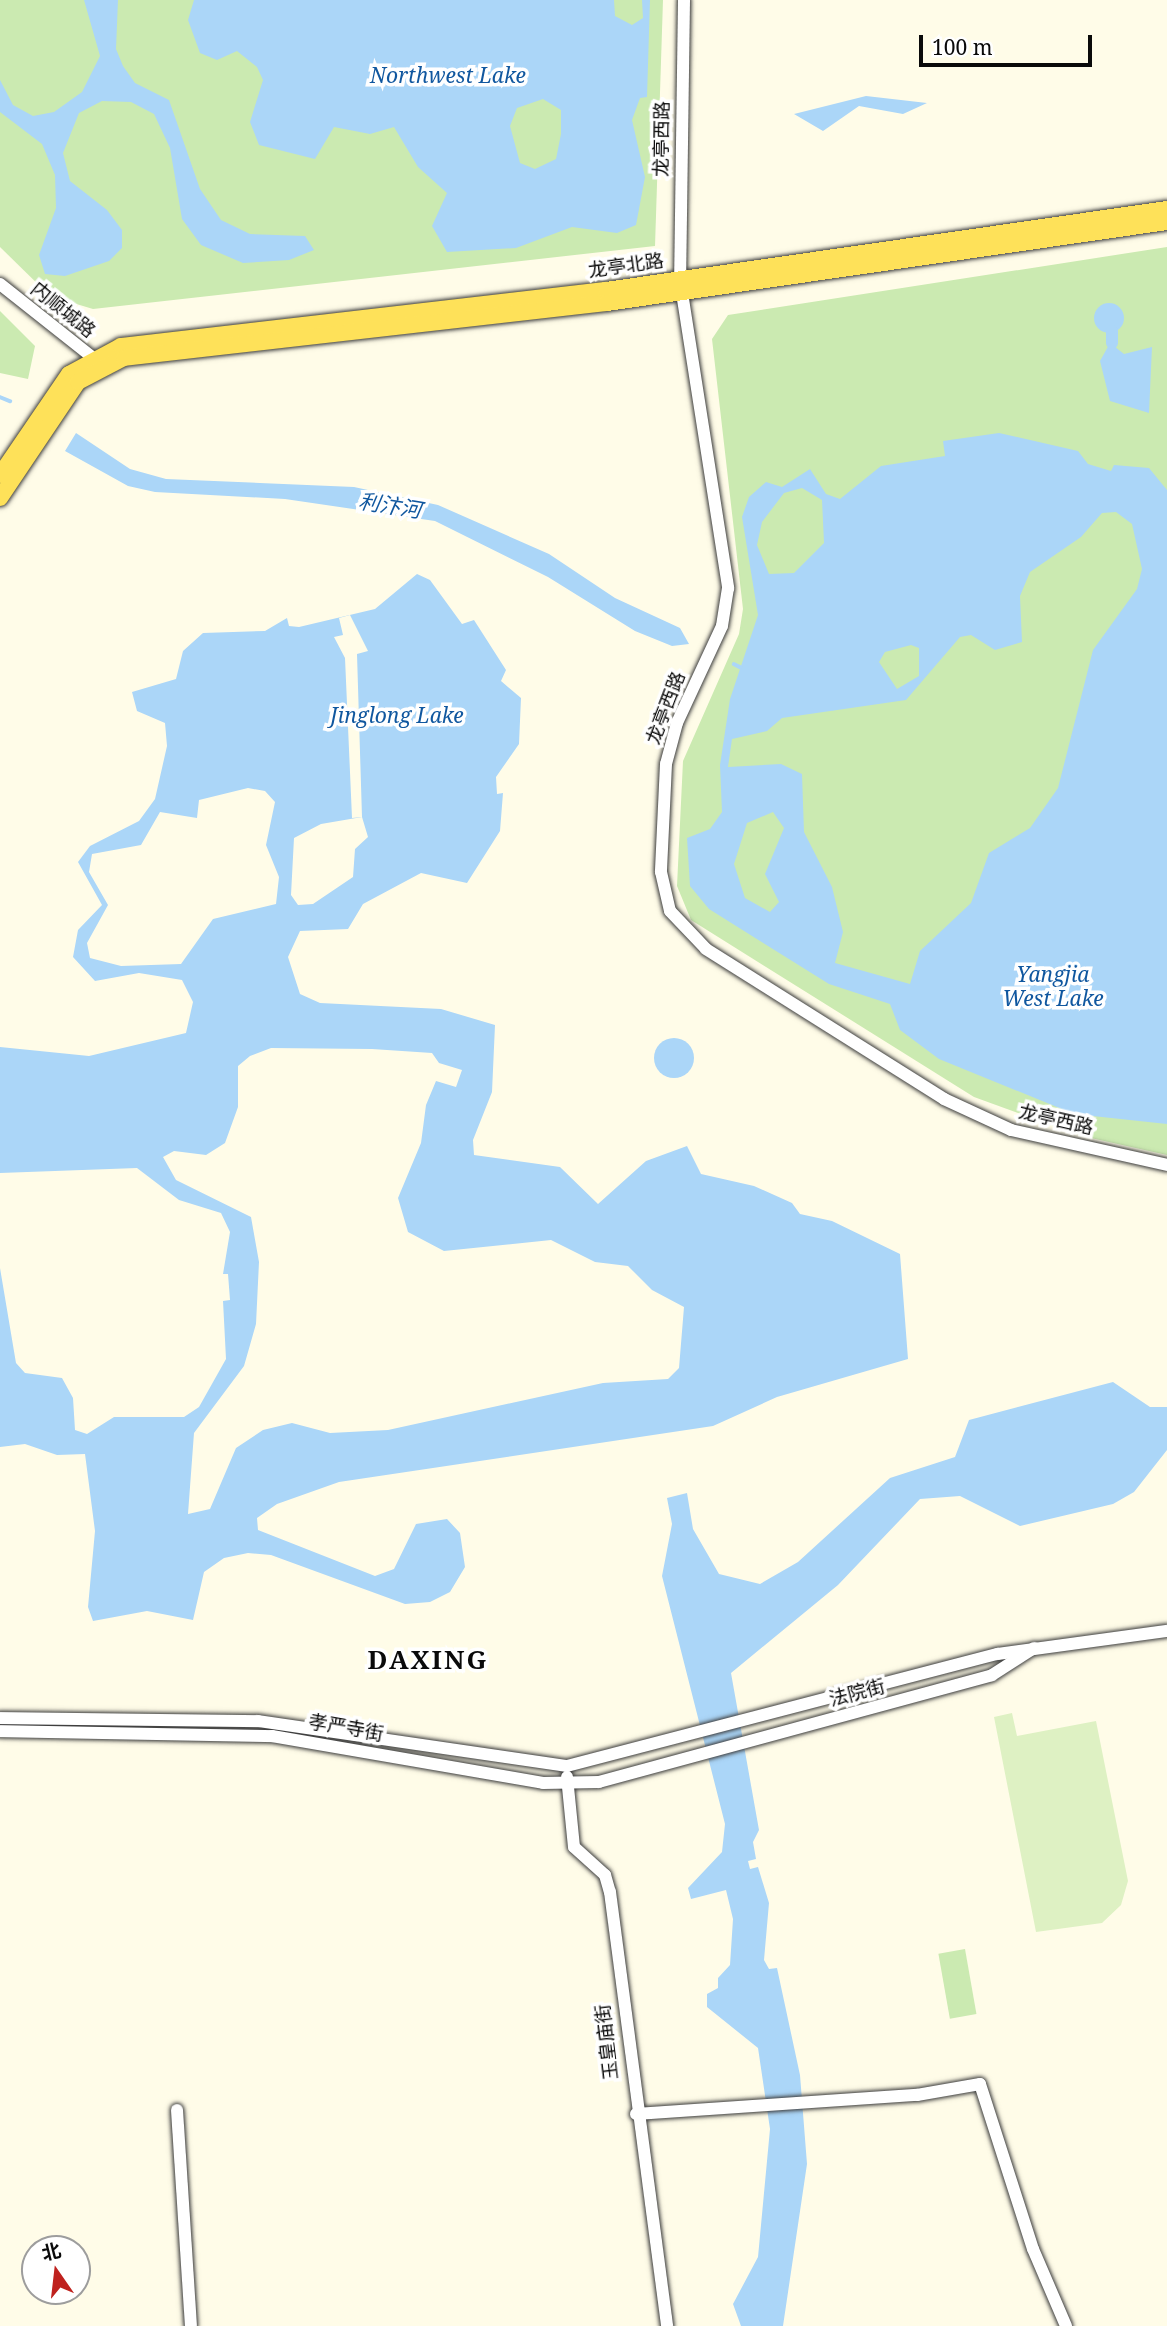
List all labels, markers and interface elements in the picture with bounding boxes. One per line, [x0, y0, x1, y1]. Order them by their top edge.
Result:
scale bar [922, 21, 1095, 65]
text: 100 m [932, 33, 993, 61]
water label: Northwest Lake [370, 62, 526, 88]
street label: 龙亭西路 [650, 101, 674, 177]
street label: 龙亭北路 [587, 249, 665, 283]
street label: 内顺城路 [26, 277, 100, 343]
water label: 利汴河 [357, 488, 423, 522]
street label: 龙亭西路 [642, 668, 690, 748]
water label: Jinglong Lake [330, 702, 464, 728]
water label: Yangjia West Lake [1002, 961, 1104, 1011]
street label: 龙亭西路 [1016, 1100, 1096, 1140]
district label: DAXING [368, 1644, 488, 1676]
street label: 法院街 [827, 1675, 887, 1711]
street label: 孝严寺街 [307, 1710, 385, 1746]
street label: 玉皇庙街 [591, 2003, 623, 2081]
north arrow [21, 2235, 91, 2305]
text: 北 [39, 2237, 64, 2266]

